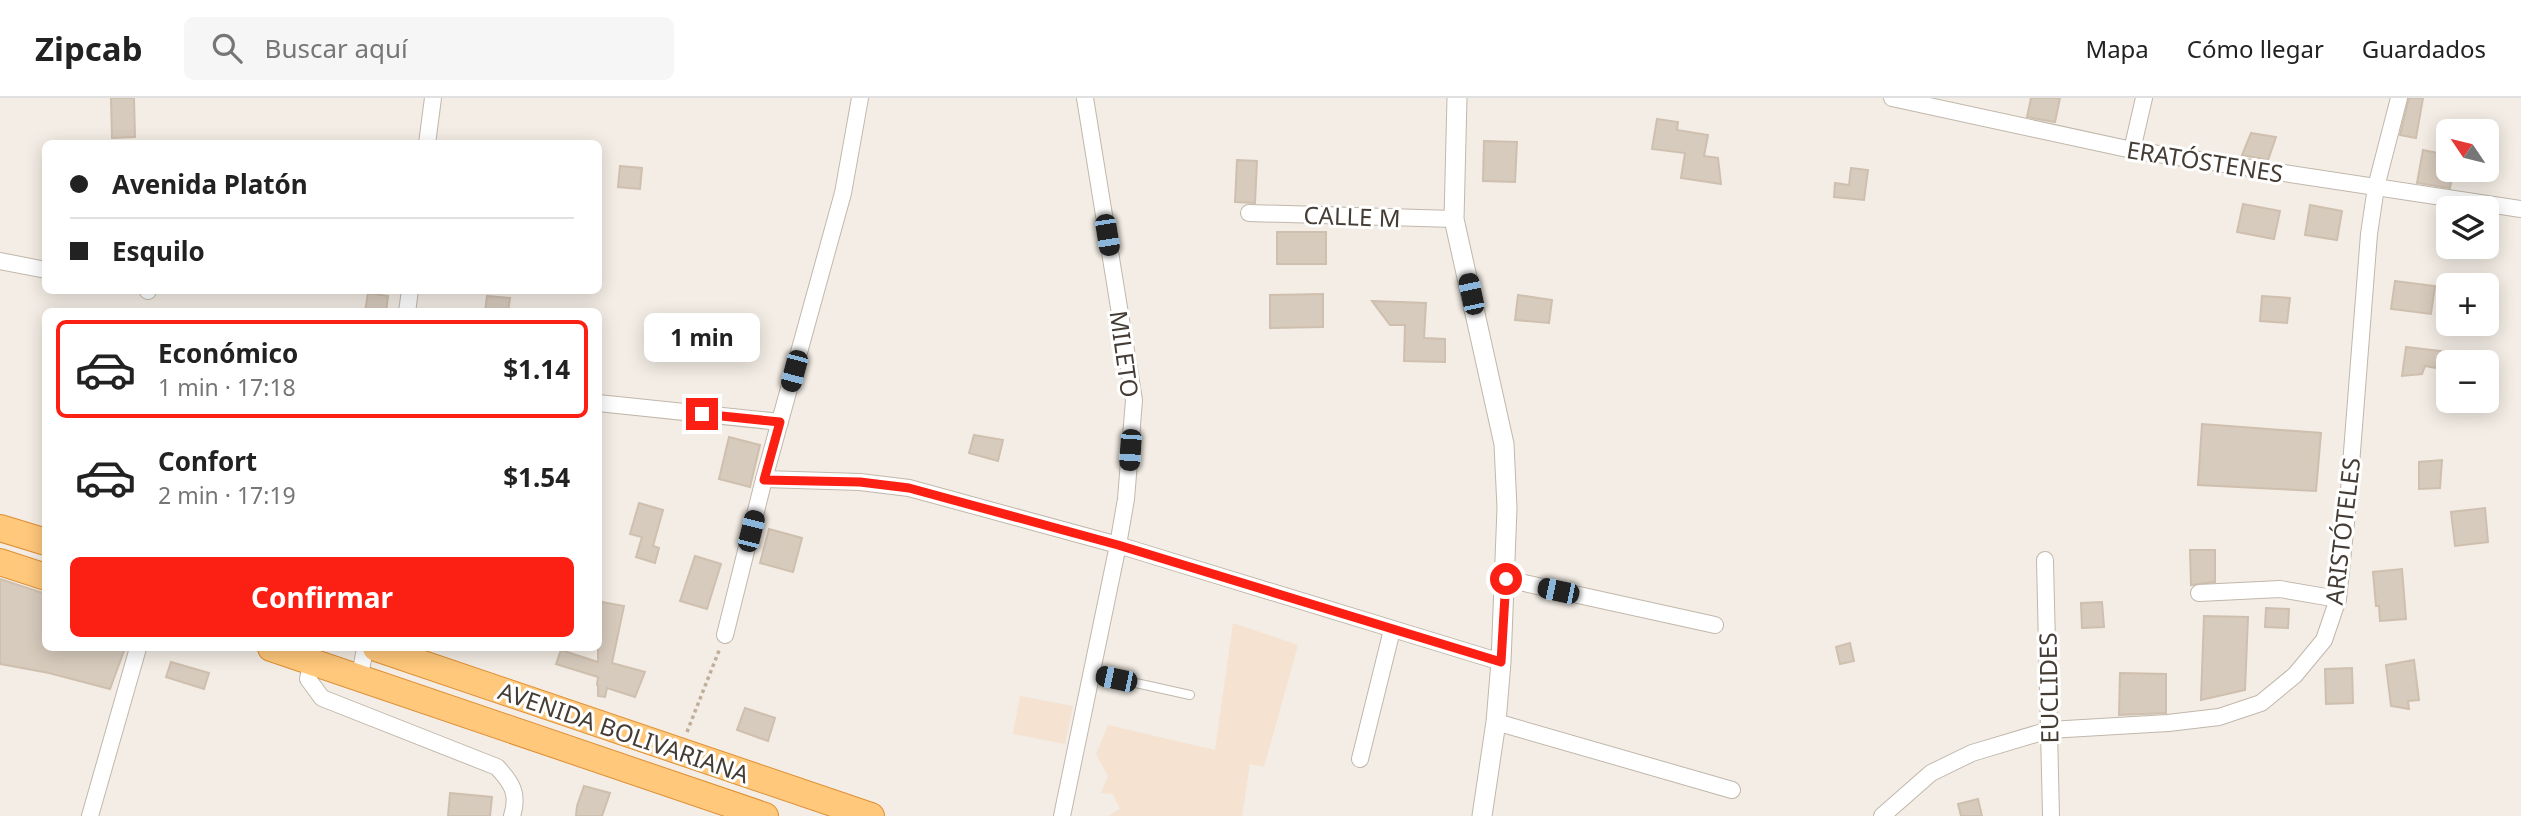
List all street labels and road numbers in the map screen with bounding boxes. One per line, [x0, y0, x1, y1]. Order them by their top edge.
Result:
street label: ERATÓSTENES [2124, 132, 2286, 190]
street label: CALLE M [1303, 198, 1401, 234]
street label: MILETO [1103, 308, 1147, 400]
street label: ARISTÓTELES [2317, 455, 2367, 607]
street label: EUCLIDES [2031, 632, 2065, 744]
street label: AVENIDA BOLIVARIANA [494, 674, 754, 791]

